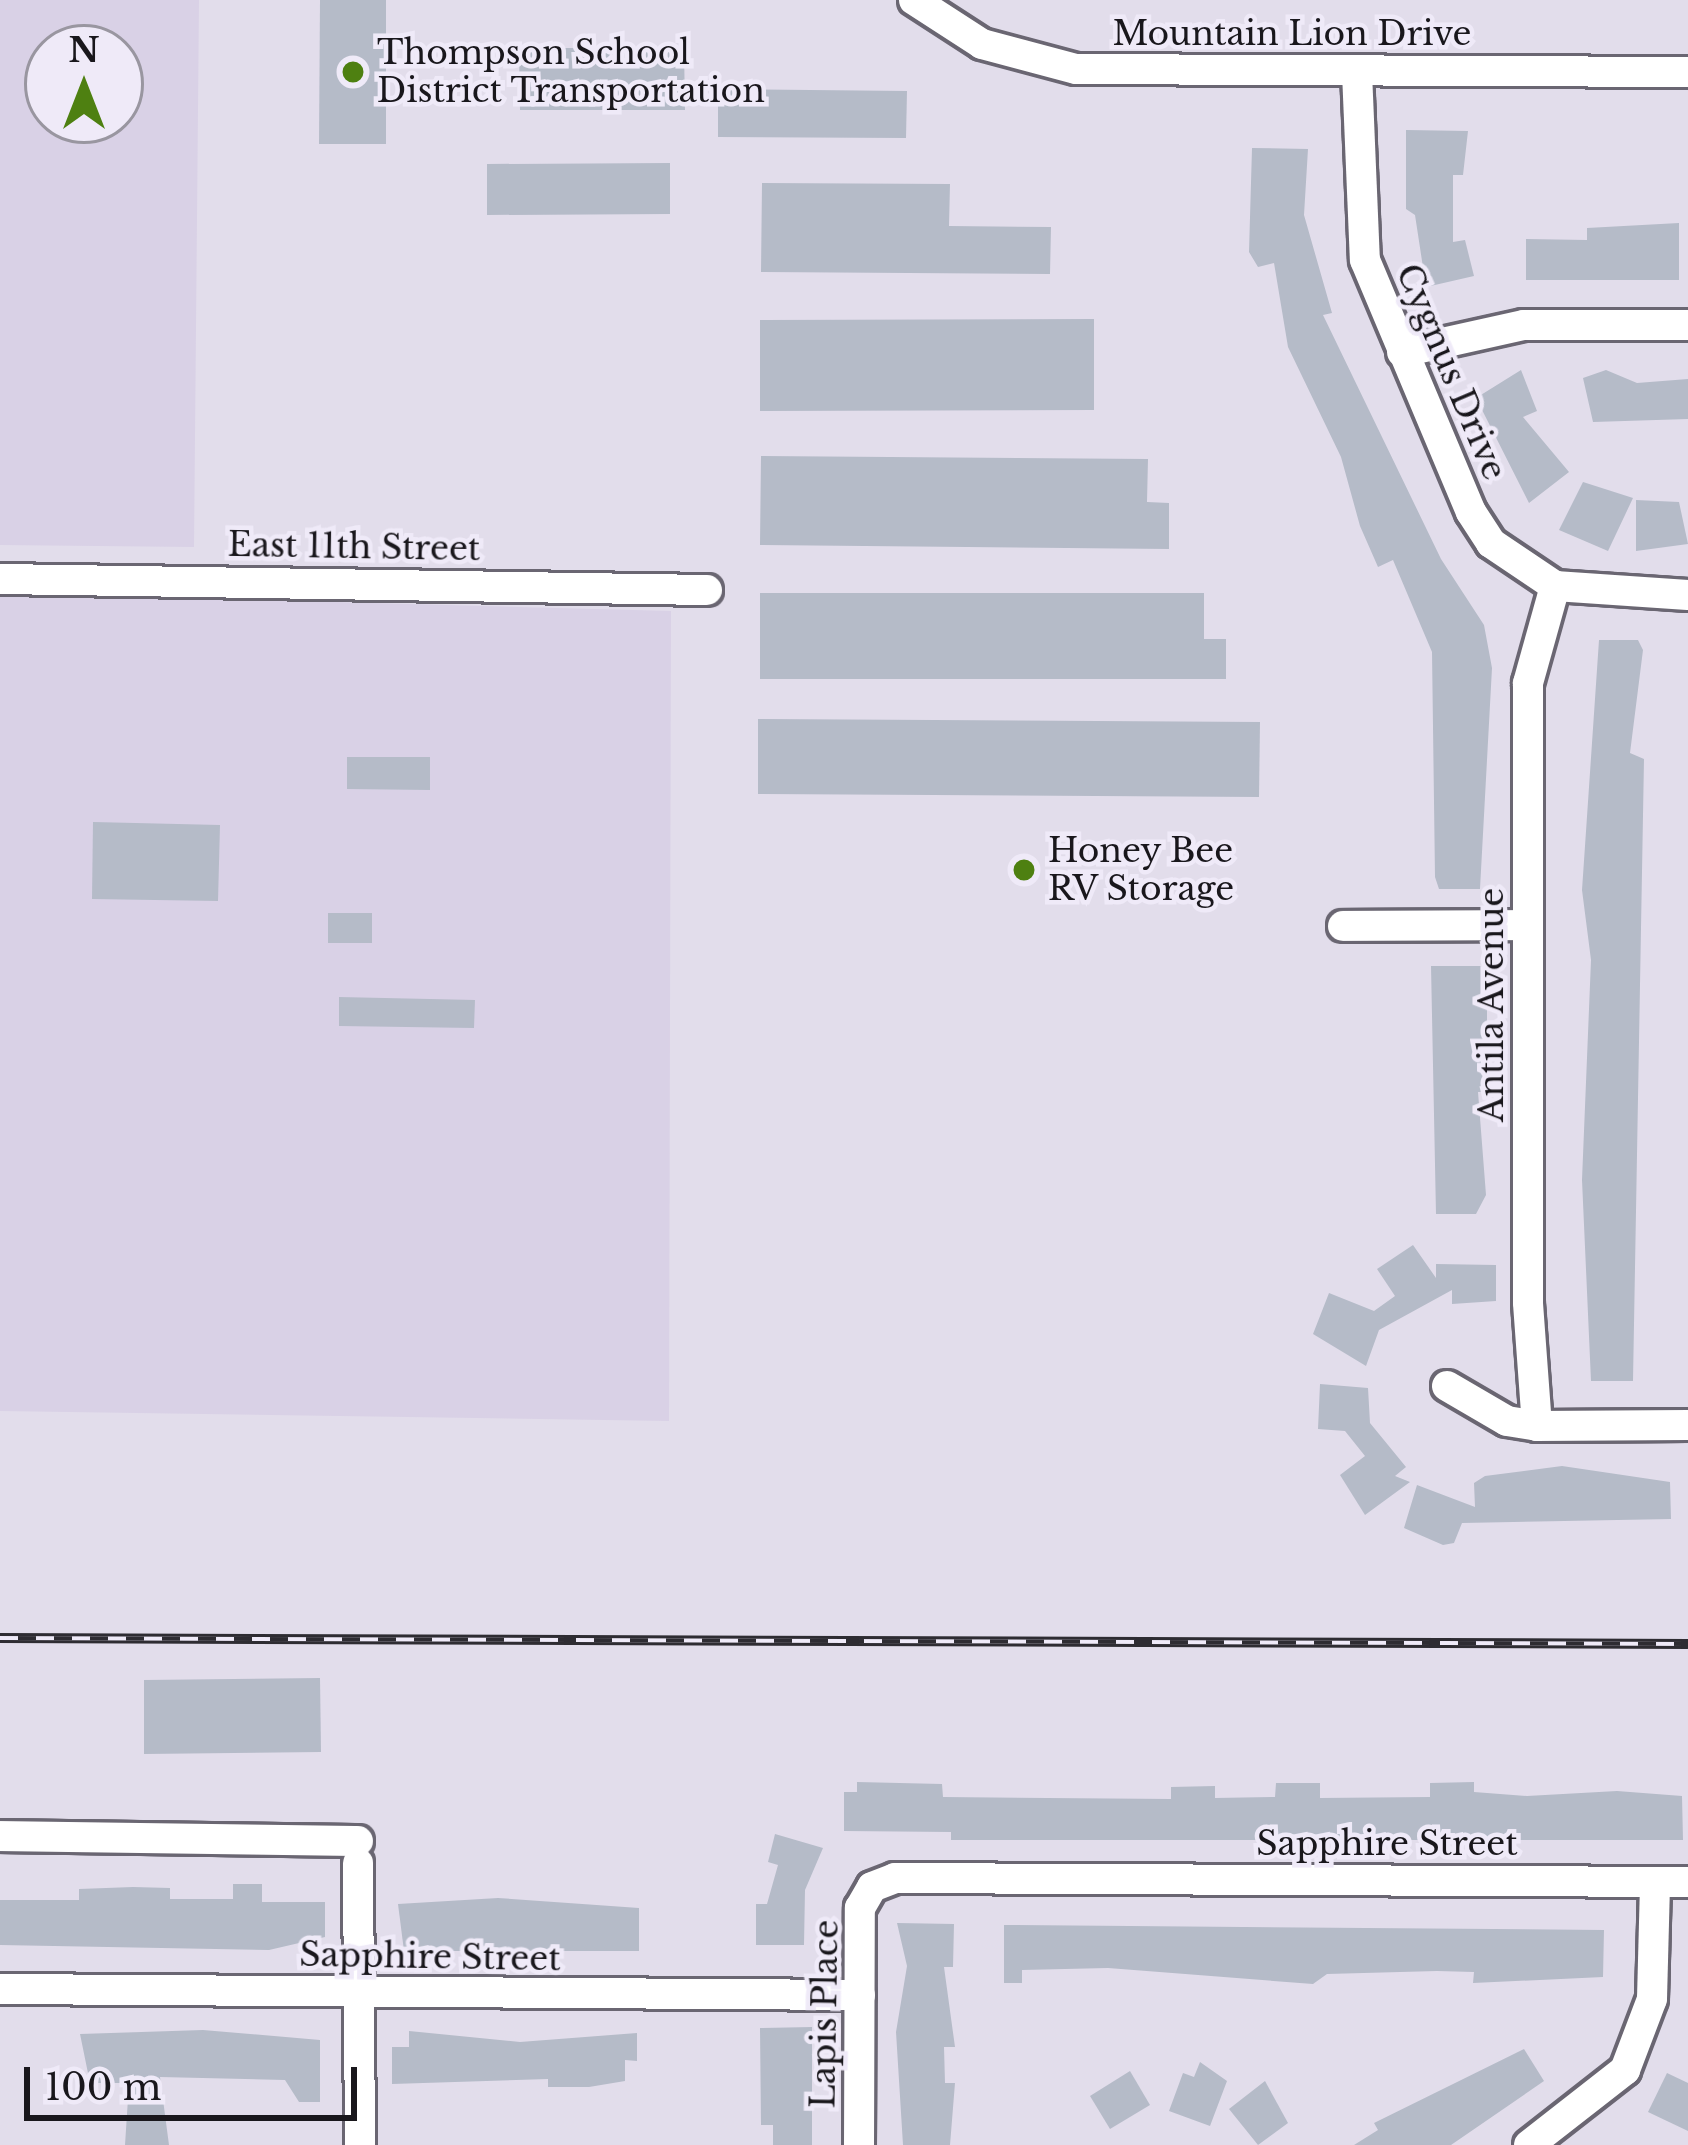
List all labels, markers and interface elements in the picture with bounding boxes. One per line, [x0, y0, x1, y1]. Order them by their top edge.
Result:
street label: Mountain Lion Drive [1112, 14, 1472, 54]
north arrow [24, 24, 144, 144]
text: N [68, 30, 100, 71]
place label: Thompson School District Transportation [377, 33, 766, 111]
marker: Thompson School District Transportation [340, 59, 366, 85]
street label: Cygnus Drive [1388, 258, 1514, 486]
street label: East 11th Street [227, 525, 481, 569]
place label: Honey Bee RV Storage [1048, 831, 1236, 909]
marker: Honey Bee RV Storage [1011, 857, 1037, 883]
street label: Antila Avenue [1472, 887, 1512, 1123]
street label: Sapphire Street [1256, 1824, 1518, 1864]
street label: Lapis Place [804, 1919, 846, 2109]
street label: Sapphire Street [299, 1935, 561, 1979]
scale bar [30, 2043, 363, 2117]
text: 100 m [45, 2065, 161, 2110]

